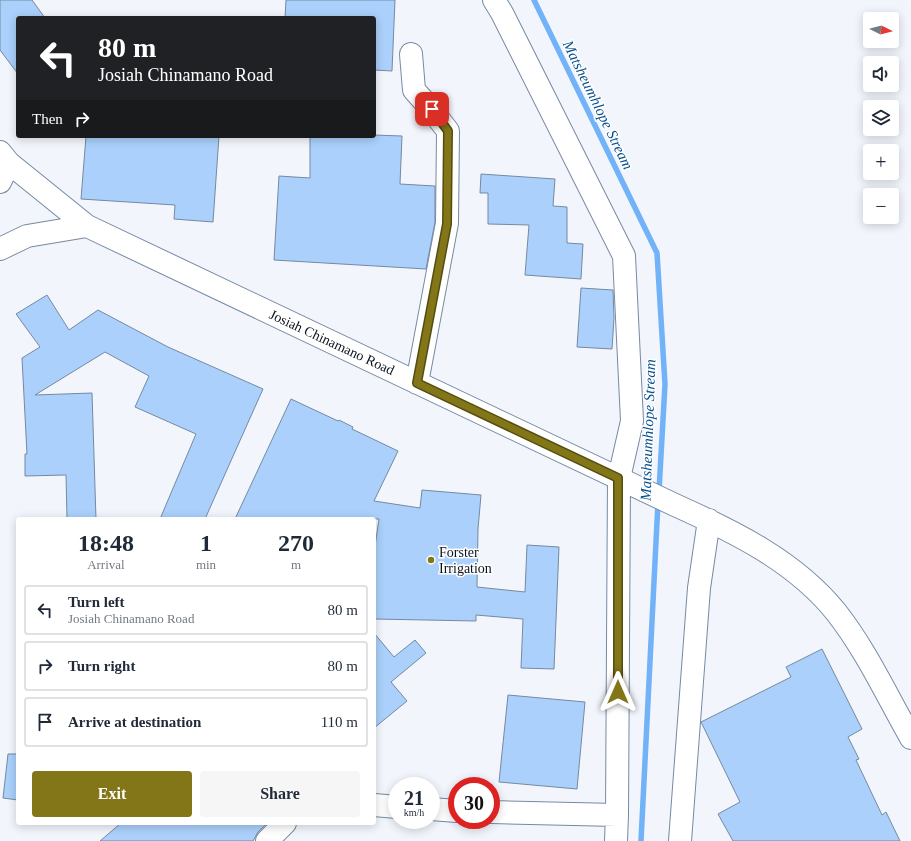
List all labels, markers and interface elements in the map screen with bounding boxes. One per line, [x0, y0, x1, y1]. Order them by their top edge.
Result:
north arrow [863, 12, 899, 48]
map controls [863, 12, 899, 224]
icon: left [32, 32, 84, 84]
text: 80 m [98, 32, 156, 63]
water label: Matsheumhlope Stream [559, 37, 636, 172]
button: sound [863, 56, 899, 92]
text: Josiah Chinamano Road [98, 65, 273, 85]
pin [415, 92, 449, 126]
icon: arrive [421, 98, 443, 120]
button: layers [863, 100, 899, 136]
icon: right [71, 108, 93, 130]
text: Then [32, 111, 63, 127]
button: + [863, 144, 899, 180]
button: − [863, 188, 899, 224]
street label: Josiah Chinamano Road [267, 307, 397, 378]
water label: Matsheumhlope Stream [638, 359, 658, 502]
text: 18:48 [78, 530, 134, 556]
text: 1 [200, 530, 212, 556]
text: 270 [278, 530, 314, 556]
place label: Forster Irrigation [439, 545, 492, 576]
marker: Forster Irrigation [426, 555, 436, 565]
text: Arrival [87, 557, 125, 572]
text: min [196, 557, 216, 572]
text: m [291, 557, 301, 572]
text: Turn left [68, 594, 125, 610]
icon: left [34, 599, 56, 621]
text: 80 m [328, 602, 358, 618]
text: Josiah Chinamano Road [68, 611, 194, 626]
icon: right [34, 655, 56, 677]
text: Turn right [68, 658, 135, 674]
text: 80 m [328, 658, 358, 674]
position arrow [597, 671, 639, 713]
icon: arrive [34, 711, 56, 733]
text: Arrive at destination [68, 714, 201, 730]
text: 110 m [321, 714, 358, 730]
button: Exit [32, 771, 192, 817]
button: Share [200, 771, 360, 817]
speed limit sign: 30 [448, 777, 500, 829]
text: 21 [404, 787, 424, 809]
text: km/h [404, 807, 424, 818]

